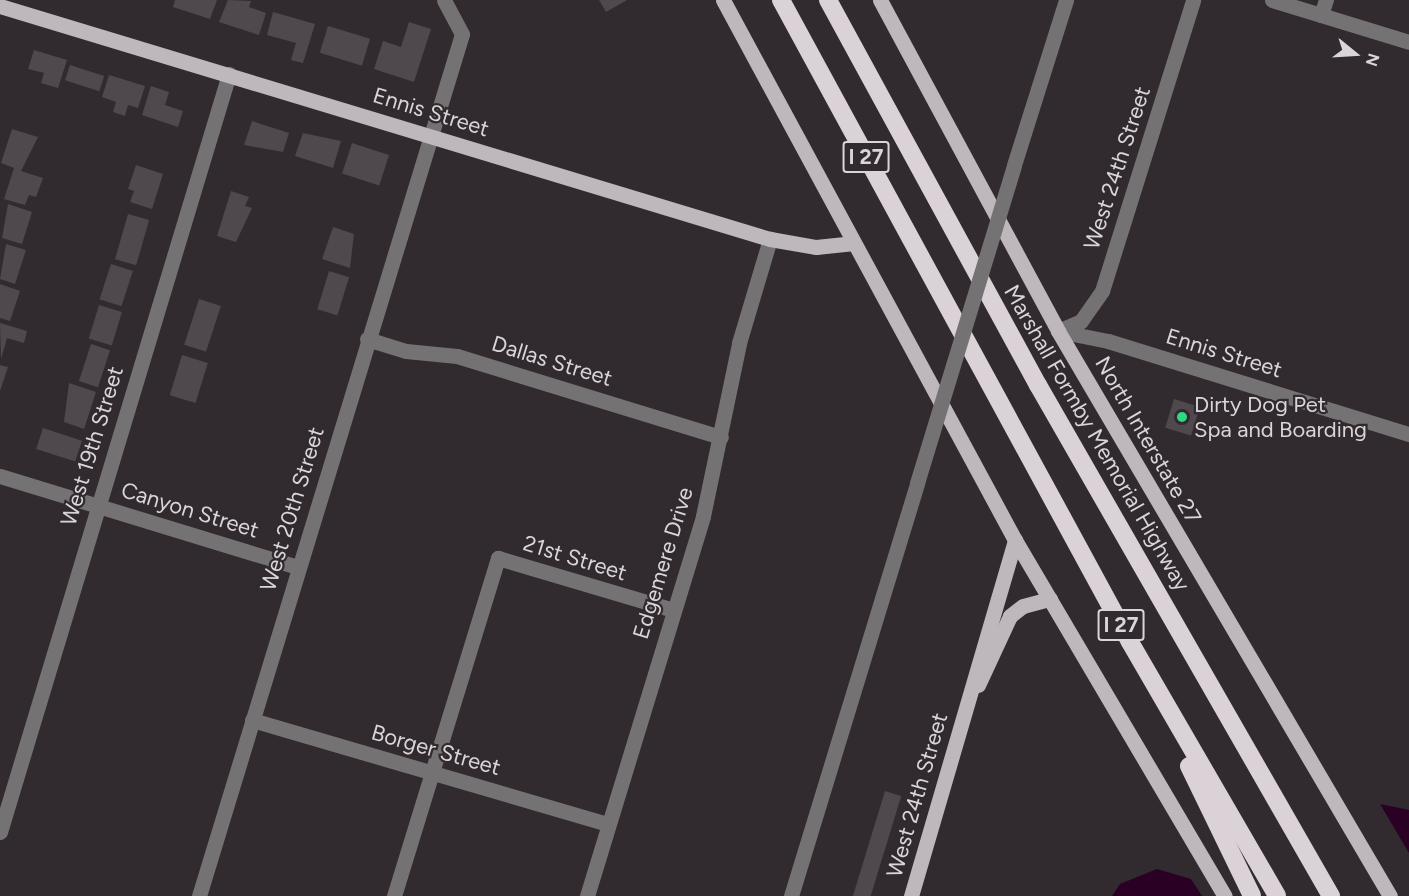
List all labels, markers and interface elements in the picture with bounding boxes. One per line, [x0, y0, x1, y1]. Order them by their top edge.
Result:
north arrow [1325, 24, 1385, 84]
text: N [1362, 51, 1384, 69]
street label: Ennis Street [370, 82, 492, 142]
street label: West 24th Street [1078, 83, 1156, 253]
road number: I 27 [842, 139, 890, 175]
street label: Marshall Formby Memorial Highway [998, 280, 1196, 596]
street label: Ennis Street [1163, 323, 1285, 383]
street label: Dallas Street [489, 330, 615, 392]
street label: North Interstate 27 [1089, 352, 1207, 528]
street label: West 19th Street [55, 363, 129, 529]
place label: Dirty Dog Pet Spa and Boarding [1194, 391, 1367, 442]
marker: Dirty Dog Pet Spa and Boarding [1175, 410, 1189, 424]
street label: West 20th Street [254, 424, 330, 594]
street label: Canyon Street [118, 477, 262, 543]
street label: Edgemere Drive [627, 484, 699, 642]
street label: 21st Street [520, 530, 630, 586]
road number: I 27 [1097, 607, 1145, 643]
street label: West 24th Street [881, 710, 953, 880]
street label: Borger Street [368, 719, 504, 781]

